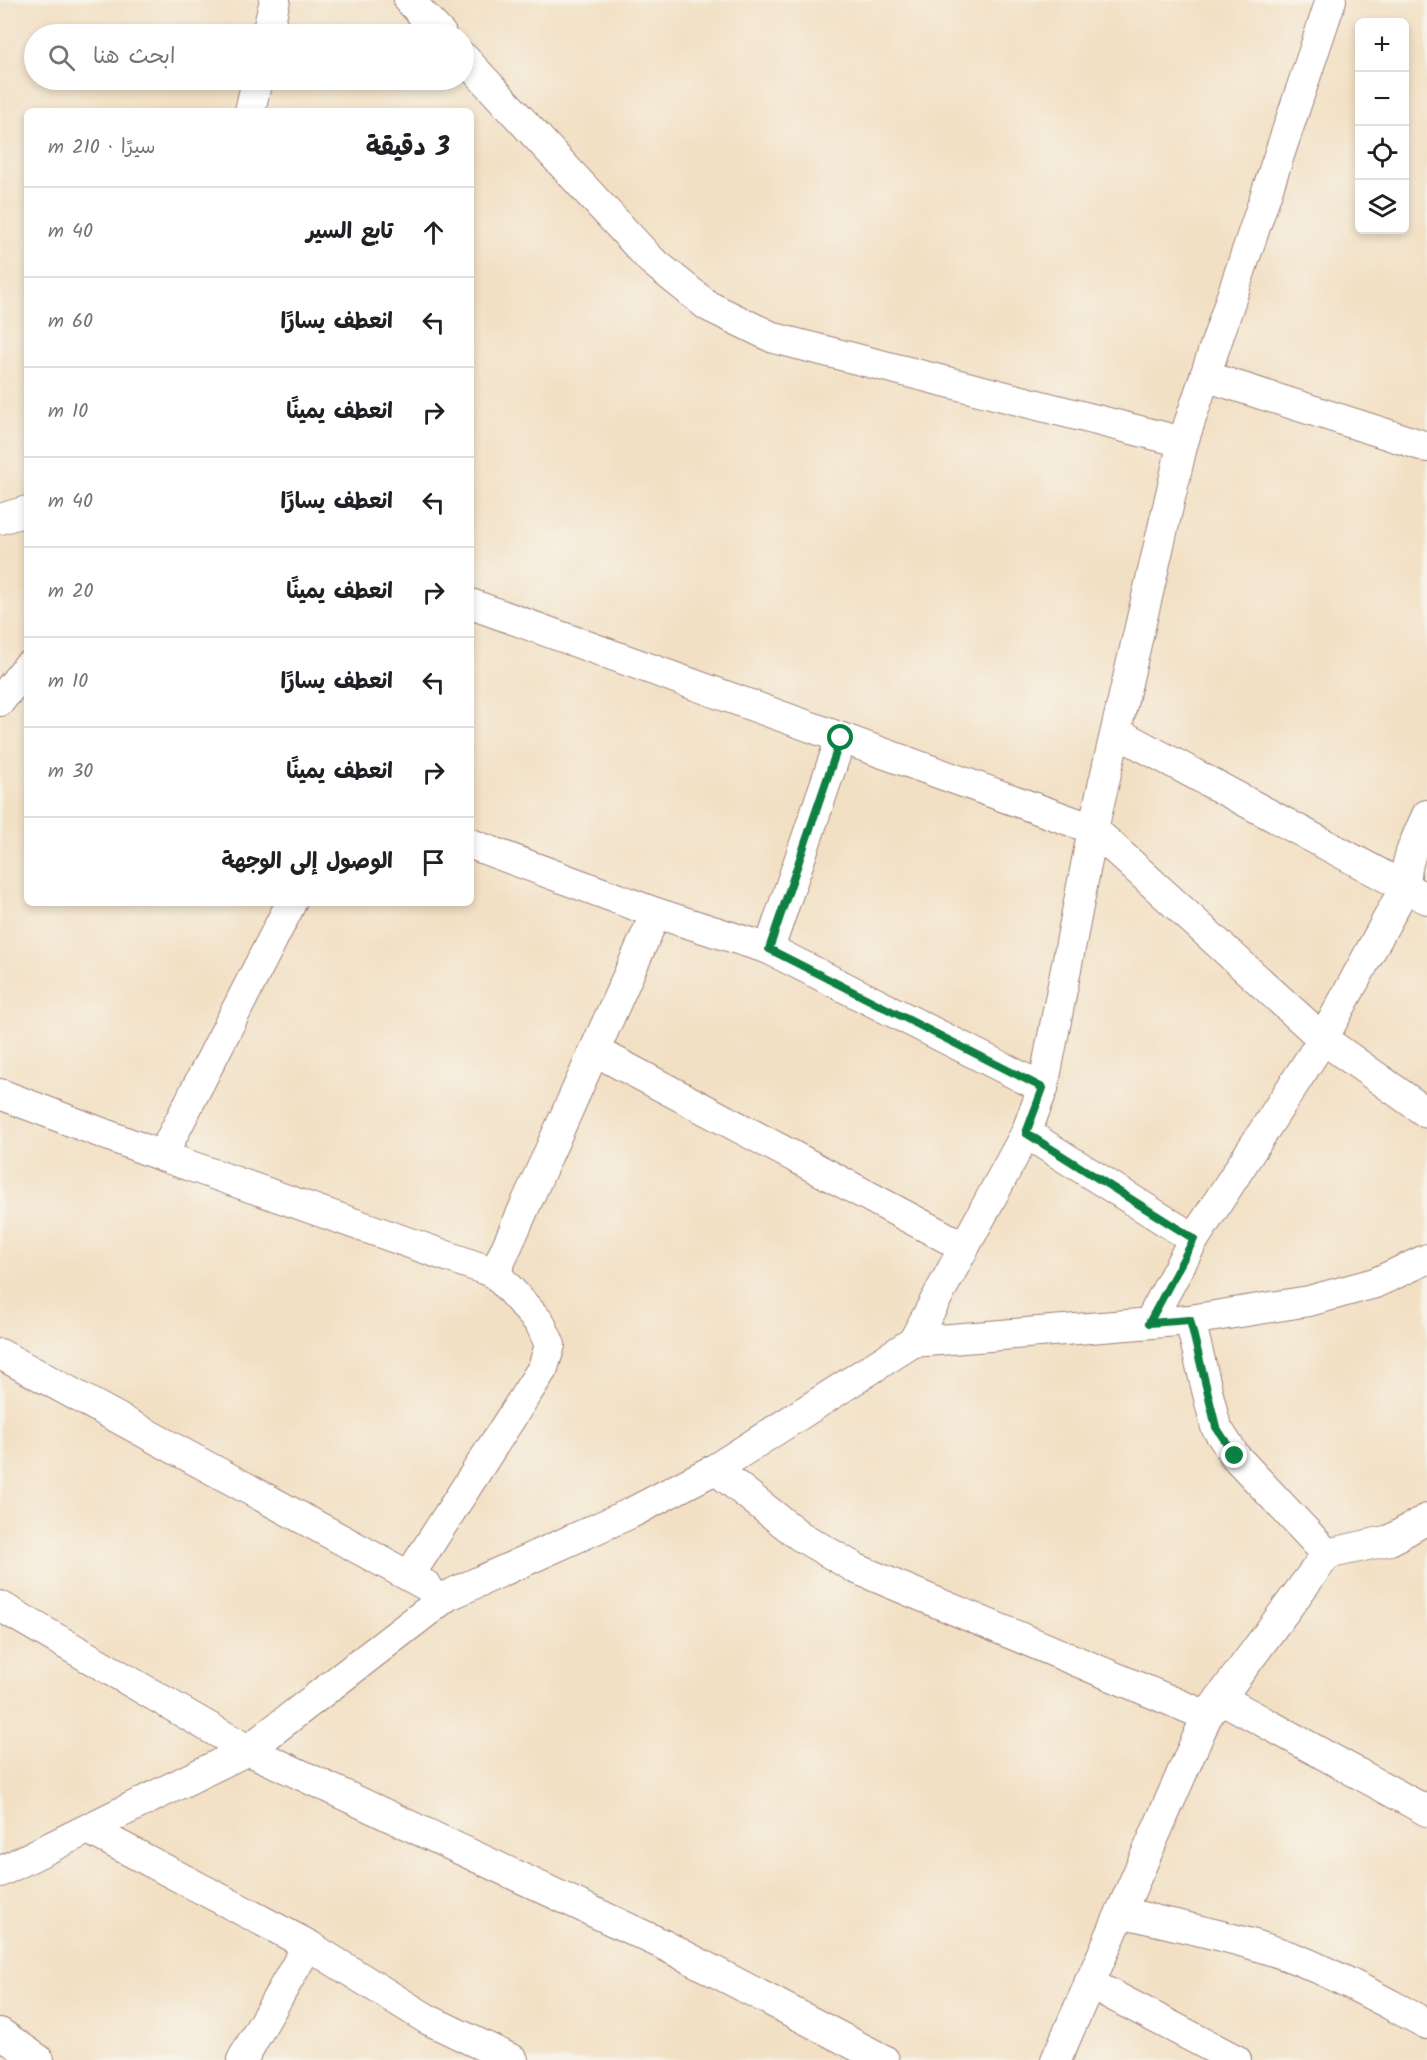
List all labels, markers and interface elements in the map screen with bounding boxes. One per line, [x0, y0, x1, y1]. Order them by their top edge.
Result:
map controls [1355, 18, 1409, 234]
button: + [1355, 18, 1409, 72]
search box [24, 24, 474, 90]
text: ابحث هنا [93, 40, 175, 75]
icon: search [45, 41, 78, 74]
button: − [1355, 72, 1409, 126]
button: locate [1355, 126, 1409, 180]
text: 3 دقيقة [366, 127, 450, 169]
text: سيرًا · 210 m [48, 132, 155, 164]
button: layers [1355, 180, 1409, 234]
text: تابع السير [306, 215, 393, 250]
text: 40 m [48, 216, 93, 248]
icon: ahead [417, 216, 450, 249]
text: انعطف يسارًا [281, 305, 393, 340]
text: 60 m [48, 306, 93, 338]
icon: left [417, 306, 450, 339]
text: انعطف يمينًا [286, 395, 393, 430]
text: 10 m [48, 396, 88, 428]
icon: right [417, 396, 450, 429]
text: انعطف يسارًا [281, 485, 393, 520]
text: 40 m [48, 486, 93, 518]
icon: left [417, 486, 450, 519]
text: انعطف يمينًا [286, 575, 393, 610]
text: 20 m [48, 576, 94, 608]
icon: right [417, 576, 450, 609]
text: انعطف يسارًا [281, 665, 393, 700]
text: 10 m [48, 666, 88, 698]
icon: left [417, 666, 450, 699]
route start [827, 724, 853, 750]
text: انعطف يمينًا [286, 755, 393, 790]
text: 30 m [48, 756, 93, 788]
icon: right [417, 756, 450, 789]
text: الوصول إلى الوجهة [221, 845, 393, 880]
icon: arrive [417, 846, 450, 879]
route end [1221, 1442, 1247, 1468]

